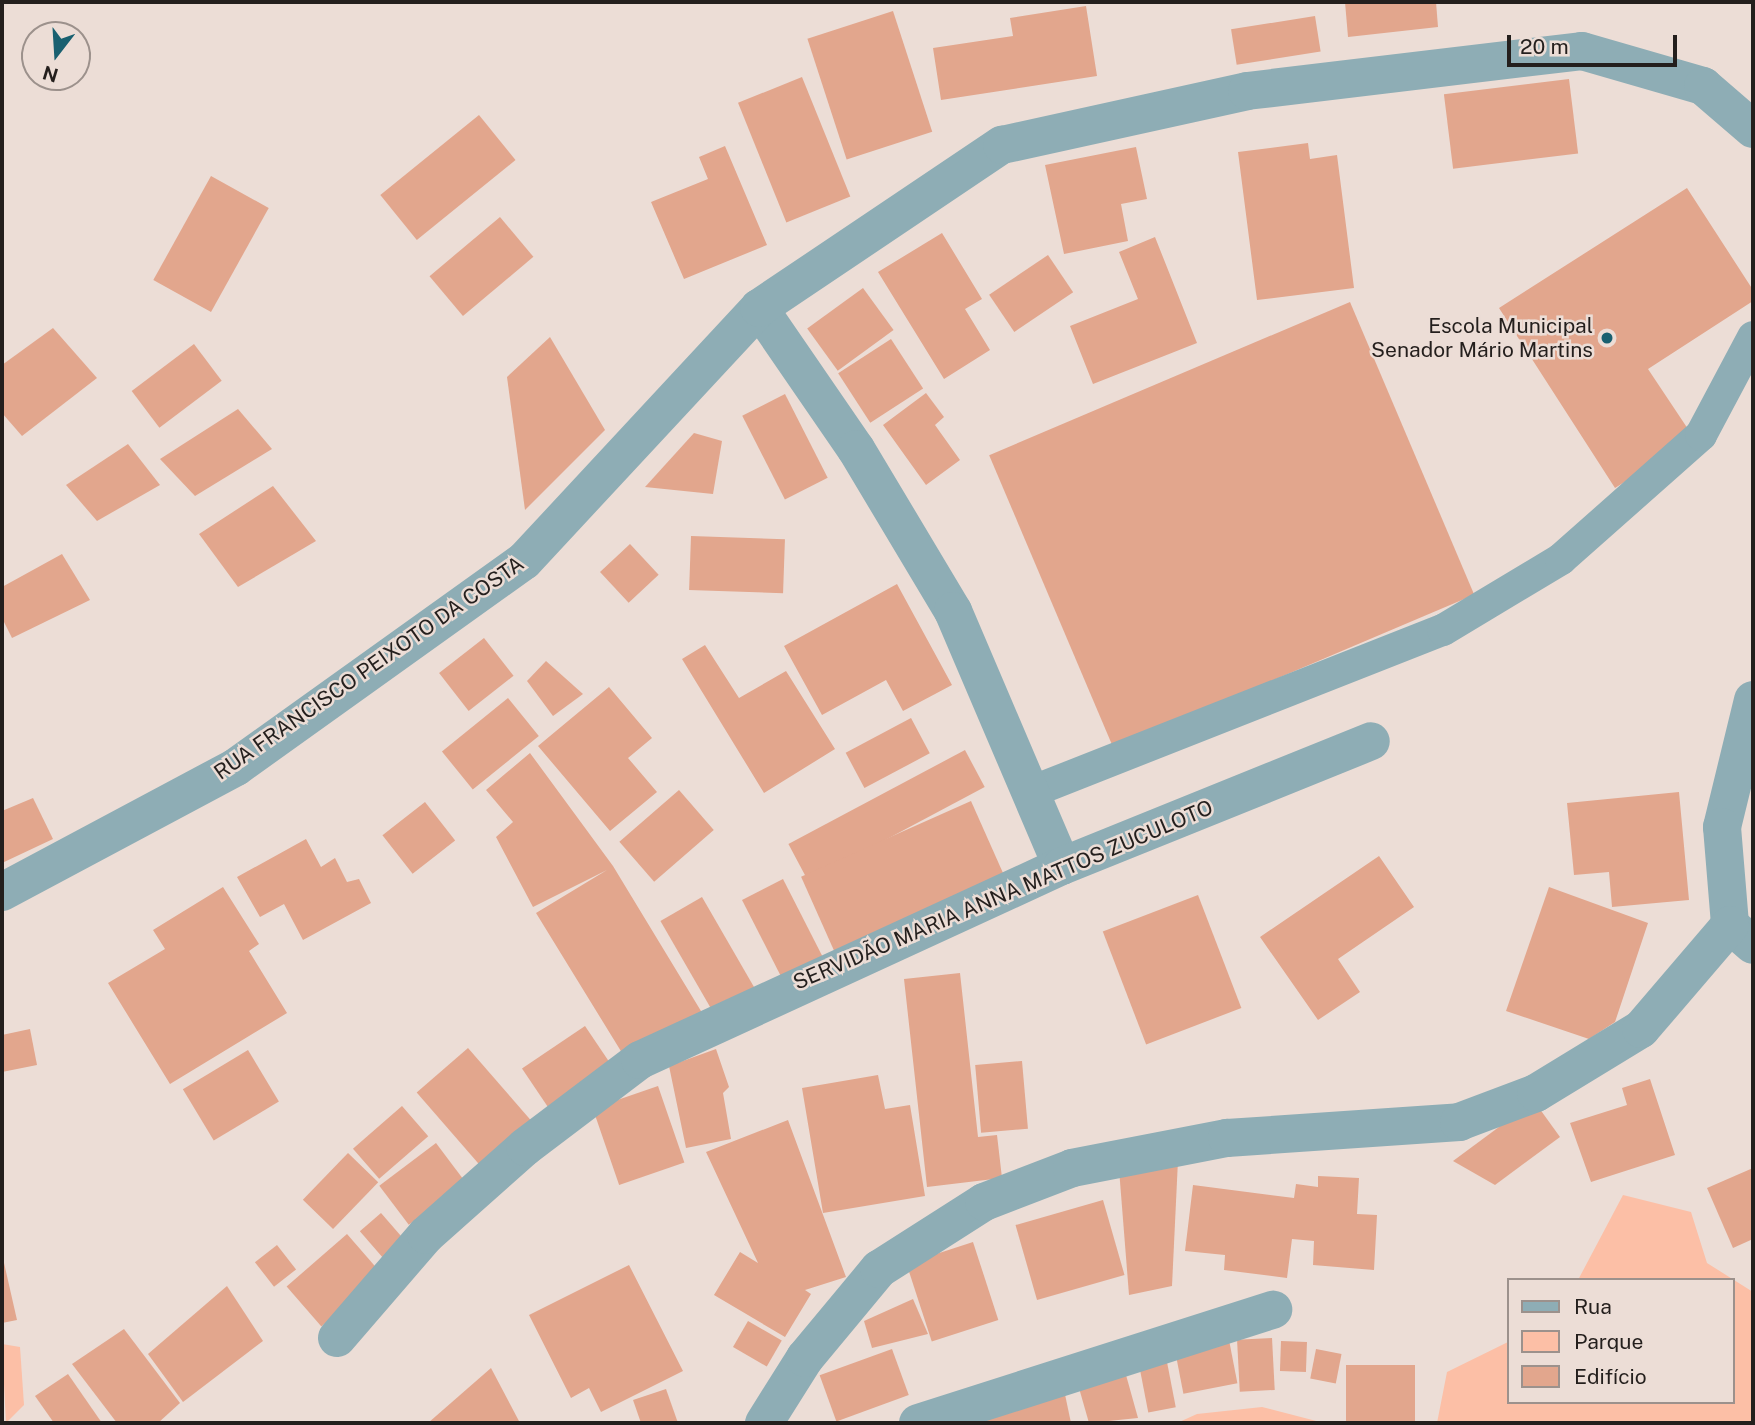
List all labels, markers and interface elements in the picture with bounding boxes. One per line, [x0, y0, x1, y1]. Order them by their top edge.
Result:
north arrow [21, 21, 91, 91]
scale bar [1510, 21, 1680, 65]
text: 20 m [1520, 34, 1569, 59]
text: N [40, 61, 61, 87]
place label: Escola Municipal Senador Mário Martins [1371, 313, 1593, 363]
marker: Escola Municipal Senador Mário Martins [1599, 330, 1615, 346]
street label: RUA FRANCISCO PEIXOTO DA COSTA [209, 551, 529, 785]
street label: SERVIDÃO MARIA ANNA MATTOS ZUCULOTO [789, 795, 1217, 995]
legend [1506, 1278, 1734, 1404]
text: Rua [1574, 1294, 1612, 1319]
text: Parque [1574, 1329, 1643, 1354]
text: Edifício [1574, 1364, 1647, 1389]

